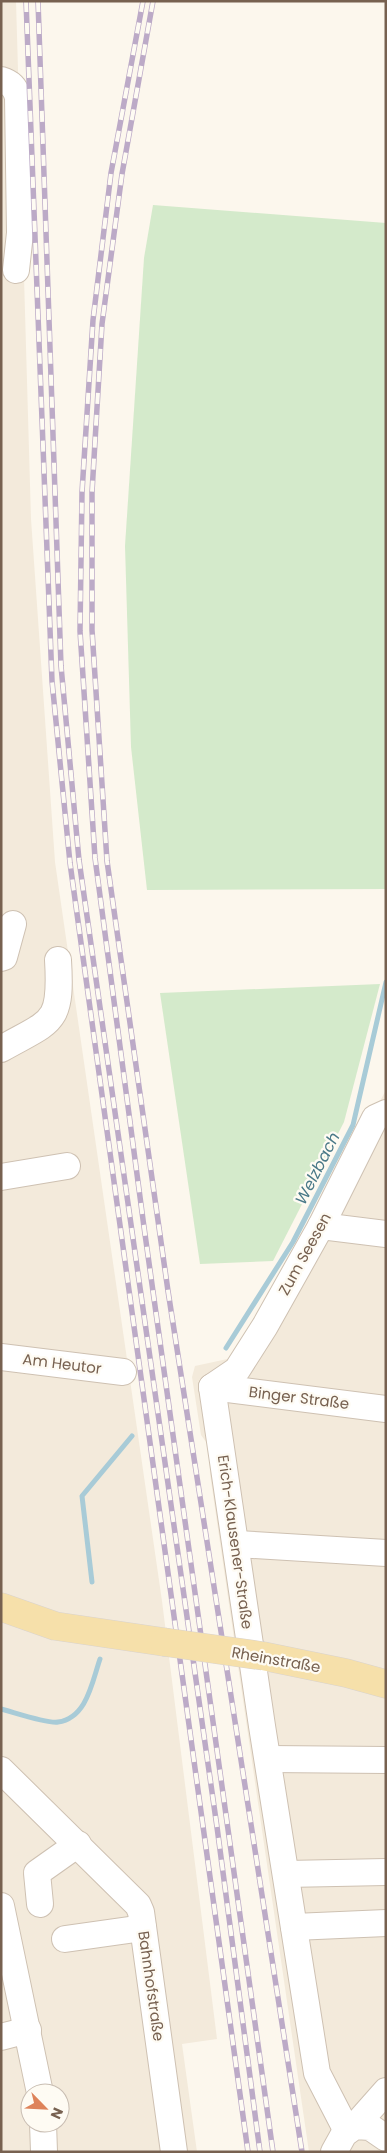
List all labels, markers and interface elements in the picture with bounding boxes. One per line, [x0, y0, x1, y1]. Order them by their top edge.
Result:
water label: Welzbach [289, 1128, 345, 1208]
street label: Zum Seesen [273, 1209, 336, 1299]
street label: Am Heutor [21, 1348, 103, 1379]
street label: Binger Straße [248, 1381, 350, 1414]
street label: Erich-Klausener-Straße [213, 1453, 258, 1630]
street label: Rheinstraße [230, 1641, 322, 1678]
street label: Bahnhofstraße [133, 1929, 170, 2042]
north arrow [20, 2083, 70, 2133]
text: N [46, 2104, 68, 2122]

